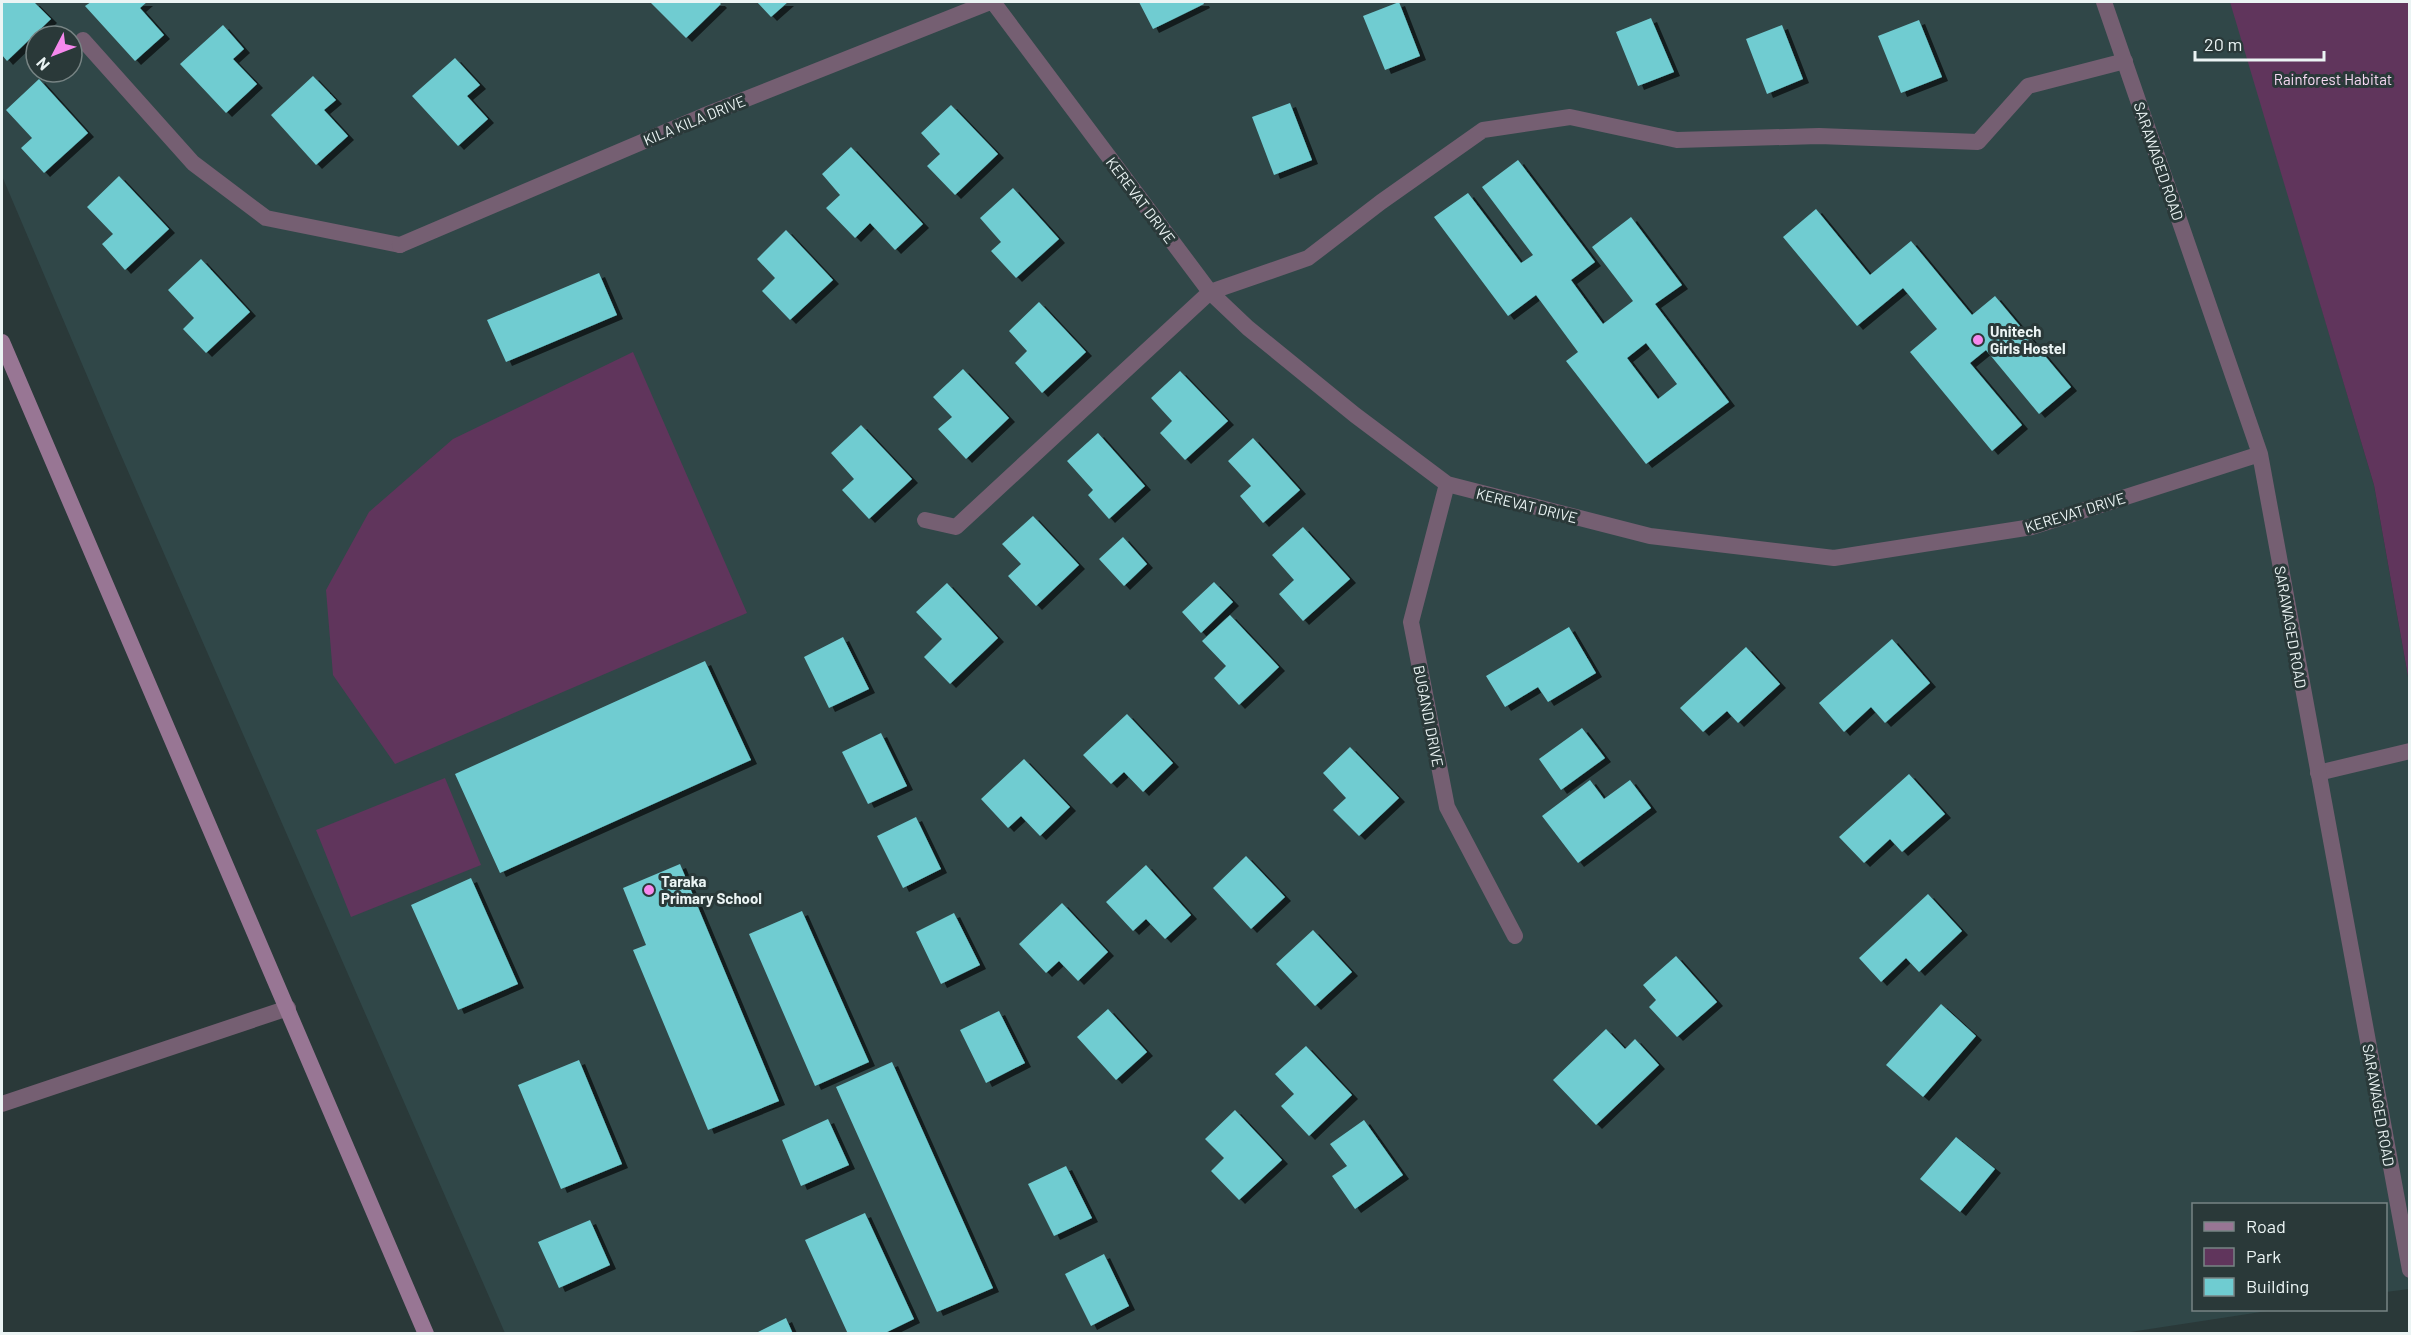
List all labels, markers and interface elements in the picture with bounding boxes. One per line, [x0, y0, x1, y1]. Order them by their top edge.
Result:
north arrow [24, 24, 84, 84]
scale bar [2195, 24, 2324, 62]
text: 20 m [2204, 33, 2242, 55]
text: N [32, 54, 53, 75]
park label: Rainforest Habitat [2274, 70, 2392, 88]
street label: KILA KILA DRIVE [640, 91, 748, 149]
street label: SARAWAGED ROAD [2130, 99, 2188, 223]
street label: KEREVAT DRIVE [1103, 153, 1179, 247]
place label: Unitech Girls Hostel [1990, 322, 2066, 357]
marker: Unitech Girls Hostel [1971, 333, 1985, 347]
street label: KEREVAT DRIVE [1474, 484, 1580, 526]
street label: KEREVAT DRIVE [2023, 488, 2127, 536]
street label: SARAWAGED ROAD [2271, 564, 2311, 690]
street label: BUGANDI DRIVE [1410, 664, 1448, 768]
place label: Taraka Primary School [661, 872, 762, 907]
marker: Taraka Primary School [642, 883, 656, 897]
street label: SARAWAGED ROAD [2359, 1042, 2399, 1168]
legend [2192, 1203, 2387, 1311]
text: Road [2246, 1215, 2286, 1237]
text: Park [2246, 1245, 2281, 1267]
text: Building [2246, 1275, 2309, 1297]

